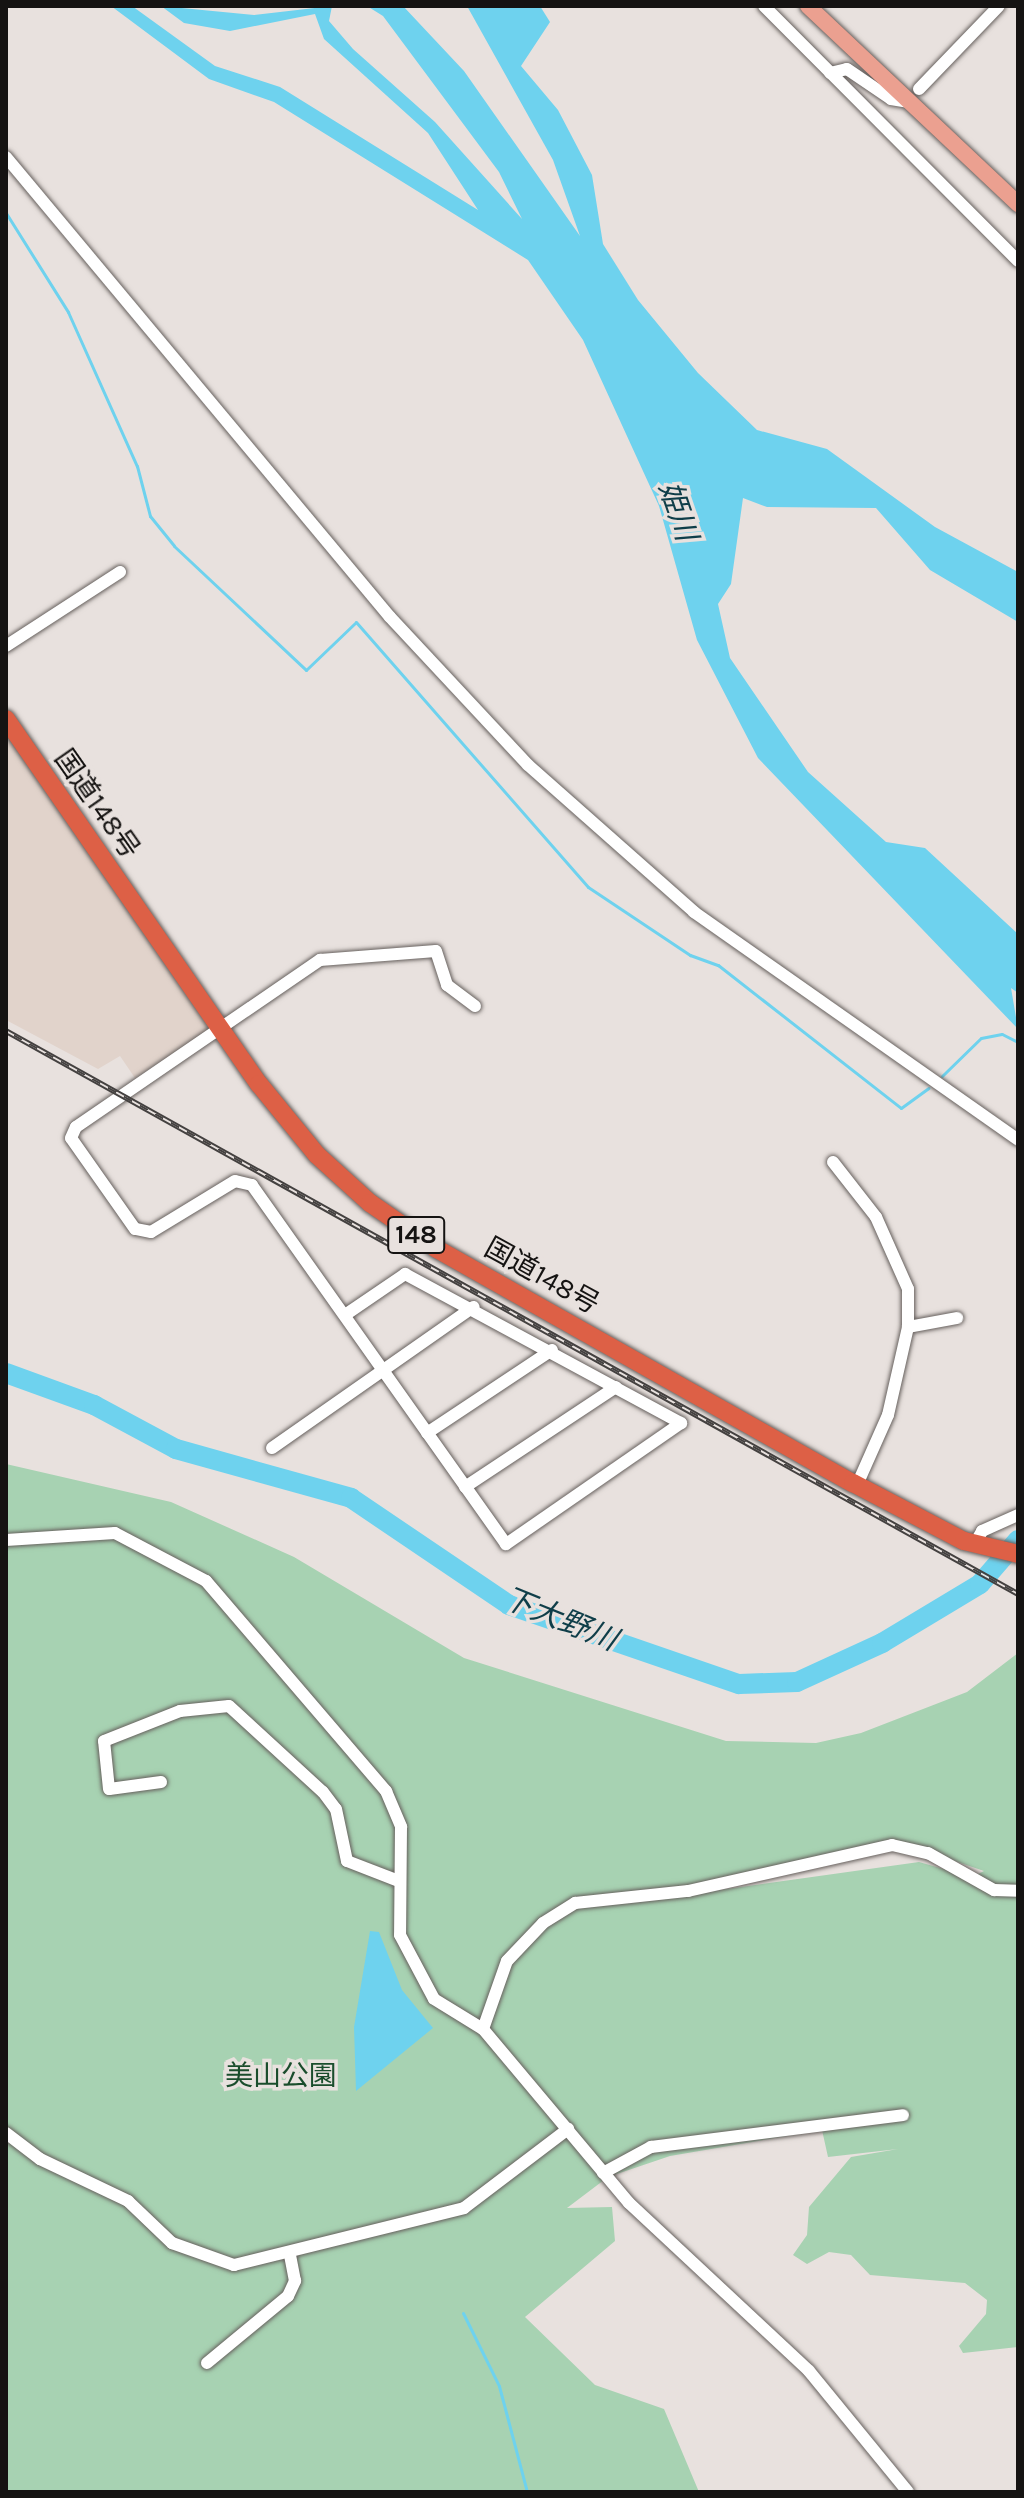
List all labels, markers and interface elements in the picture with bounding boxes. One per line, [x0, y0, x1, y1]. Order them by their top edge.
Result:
water label: 姫川 [651, 477, 705, 545]
street label: 国道148号 [47, 743, 147, 865]
road number: 148 [386, 1213, 446, 1257]
street label: 国道148号 [479, 1231, 605, 1321]
water label: 下大野川 [498, 1580, 622, 1658]
park label: 美山公園 [225, 2059, 337, 2093]

